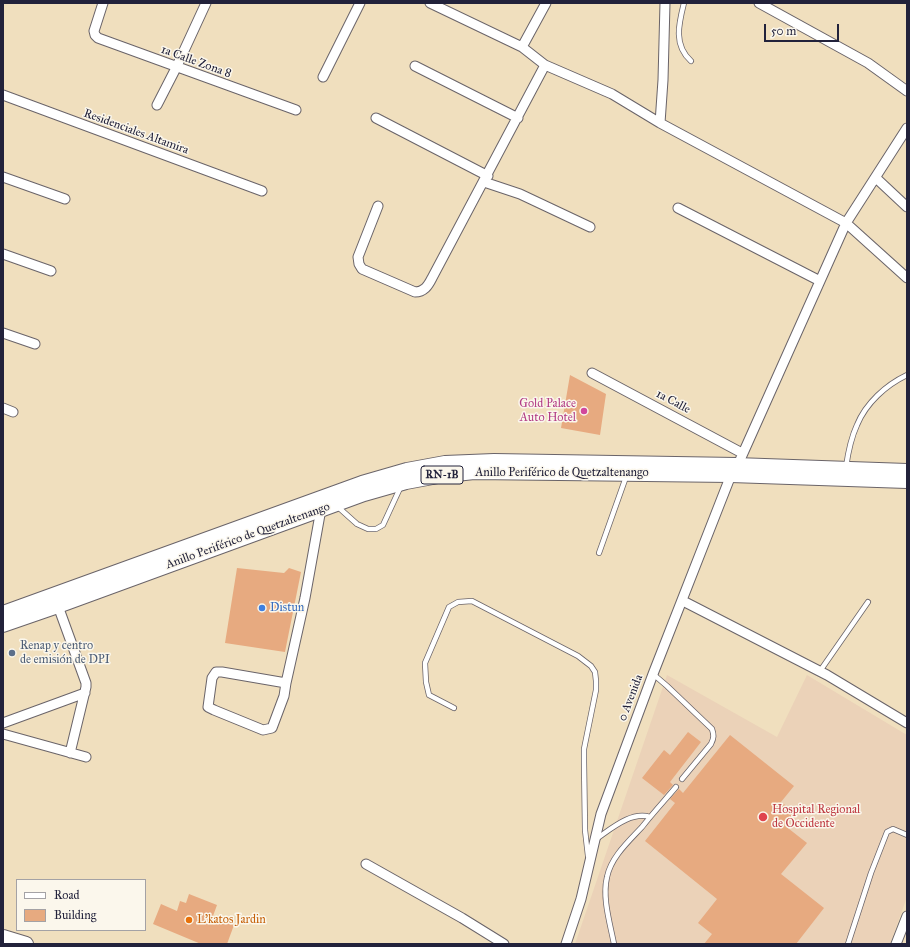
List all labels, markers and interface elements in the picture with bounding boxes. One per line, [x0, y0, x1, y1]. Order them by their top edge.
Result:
scale bar [766, 16, 841, 42]
text: 50 m [771, 24, 796, 38]
street label: 1a Calle Zona 8 [159, 43, 233, 81]
street label: Residenciales Altamira [82, 106, 190, 158]
street label: 1a Calle [653, 387, 693, 417]
place label: Gold Palace Auto Hotel [519, 397, 576, 425]
marker: Gold Palace Auto Hotel [579, 406, 589, 416]
road number: RN-1B [421, 466, 463, 484]
street label: Anillo Periférico de Quetzaltenango [475, 466, 649, 480]
street label: Anillo Periférico de Quetzaltenango [164, 500, 332, 572]
place label: Distun [270, 601, 304, 615]
marker: Distun [257, 603, 267, 613]
place label: Renap y centro de emisión de DPI [20, 639, 110, 667]
marker: Renap y centro de emisión de DPI [7, 648, 17, 658]
street label: 0 Avenida [616, 673, 646, 723]
place label: Hospital Regional de Occidente [772, 803, 860, 831]
marker: Hospital Regional de Occidente [757, 811, 769, 823]
legend [16, 879, 146, 931]
text: Road [54, 888, 80, 902]
text: Building [54, 908, 96, 922]
place label: L'katos Jardin [197, 913, 266, 927]
marker: L'katos Jardin [184, 915, 194, 925]

